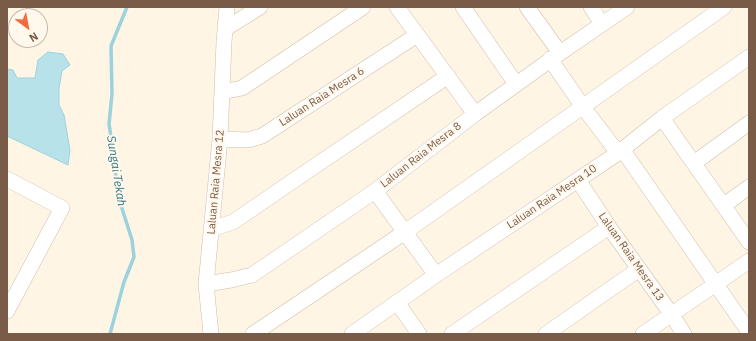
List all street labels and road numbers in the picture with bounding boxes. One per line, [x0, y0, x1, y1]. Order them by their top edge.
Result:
street label: Laluan Raia Mesra 6 [277, 65, 367, 129]
street label: Laluan Raia Mesra 8 [378, 119, 464, 191]
street label: Laluan Raia Mesra 12 [205, 129, 227, 235]
street label: Laluan Raia Mesra 10 [505, 162, 599, 232]
street label: Laluan Raia Mesra 13 [595, 210, 667, 304]

